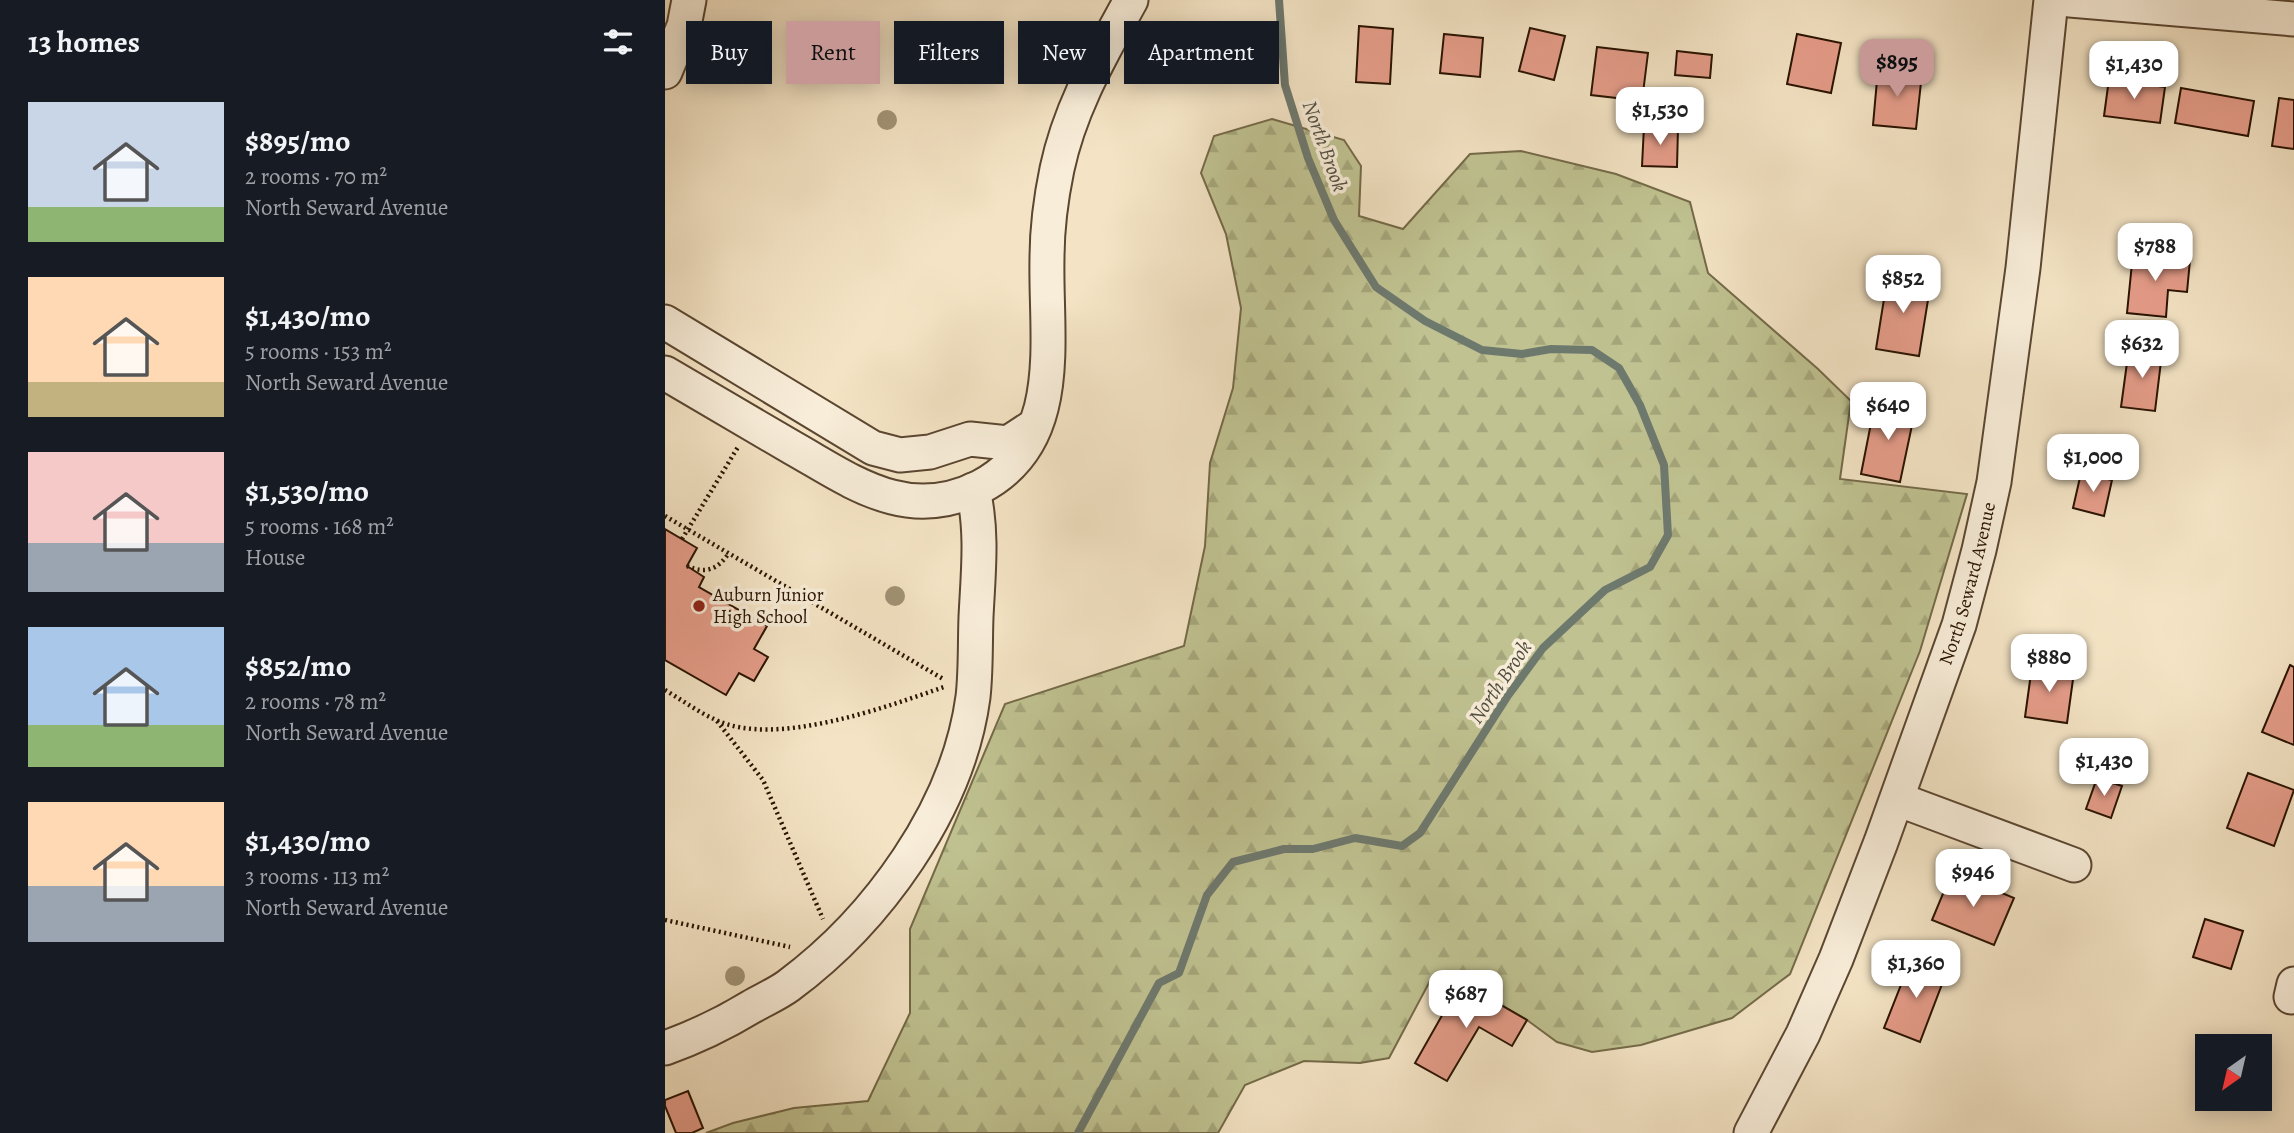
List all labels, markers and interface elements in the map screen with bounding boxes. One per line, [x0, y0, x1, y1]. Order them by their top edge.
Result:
chip: Buy [686, 21, 772, 84]
chip: Rent [786, 21, 880, 84]
chip: Filters [894, 21, 1004, 84]
chip: New [1018, 21, 1110, 84]
chip: Apartment [1124, 21, 1279, 84]
text: 13 homes [28, 22, 140, 62]
icon: filters [599, 23, 637, 61]
pin: $895 [1856, 40, 1938, 99]
pin: $1,430 [2077, 42, 2191, 101]
text: $895 [1876, 46, 1918, 77]
text: $1,430 [2105, 48, 2163, 79]
pin: $1,530 [1603, 88, 1717, 147]
text: $1,530 [1632, 94, 1688, 125]
water label: North Brook [1296, 97, 1354, 195]
text: $895/mo [245, 121, 351, 161]
icon: home [84, 130, 168, 214]
text: 2 rooms · 70 m² [245, 161, 387, 192]
text: North Seward Avenue [245, 192, 448, 223]
pin: $788 [2114, 224, 2196, 283]
text: $788 [2134, 230, 2176, 261]
pin: $852 [1862, 256, 1944, 315]
text: $852 [1882, 262, 1924, 293]
text: $1,430/mo [245, 296, 370, 336]
icon: home [84, 305, 168, 389]
pin: $632 [2101, 320, 2183, 380]
text: $632 [2121, 327, 2163, 358]
text: 5 rooms · 153 m² [245, 336, 392, 367]
text: North Seward Avenue [245, 367, 448, 398]
pin: $640 [1847, 382, 1929, 442]
text: $640 [1866, 389, 1910, 420]
pin: $1,000 [2036, 434, 2150, 494]
text: $1,000 [2063, 441, 2123, 472]
text: $1,530/mo [245, 471, 369, 511]
icon: home [84, 480, 168, 564]
street label: North Seward Avenue [1933, 500, 2002, 669]
text: 5 rooms · 168 m² [245, 511, 394, 542]
text: House [245, 542, 305, 573]
place label: Auburn Junior High School [712, 582, 824, 630]
marker: Auburn Junior High School [691, 598, 707, 614]
pin: $880 [2008, 634, 2090, 694]
water label: North Brook [1462, 635, 1538, 729]
text: $880 [2027, 641, 2071, 672]
text: $852/mo [245, 646, 351, 686]
icon: home [84, 655, 168, 739]
text: 2 rooms · 78 m² [245, 686, 386, 717]
text: North Seward Avenue [245, 717, 448, 748]
pin: $1,430 [2047, 738, 2161, 798]
text: $1,430 [2075, 745, 2133, 776]
text: $1,430/mo [245, 821, 370, 861]
icon: home [84, 830, 168, 914]
pin: $946 [1932, 850, 2014, 909]
text: $946 [1952, 856, 1994, 887]
text: 3 rooms · 113 m² [245, 861, 389, 892]
text: North Seward Avenue [245, 892, 448, 923]
pin: $1,360 [1859, 940, 1973, 1000]
text: $1,360 [1887, 947, 1945, 978]
pin: $687 [1425, 970, 1507, 1030]
text: $687 [1445, 977, 1487, 1008]
north arrow [2195, 1034, 2271, 1111]
map controls [2195, 1034, 2272, 1111]

